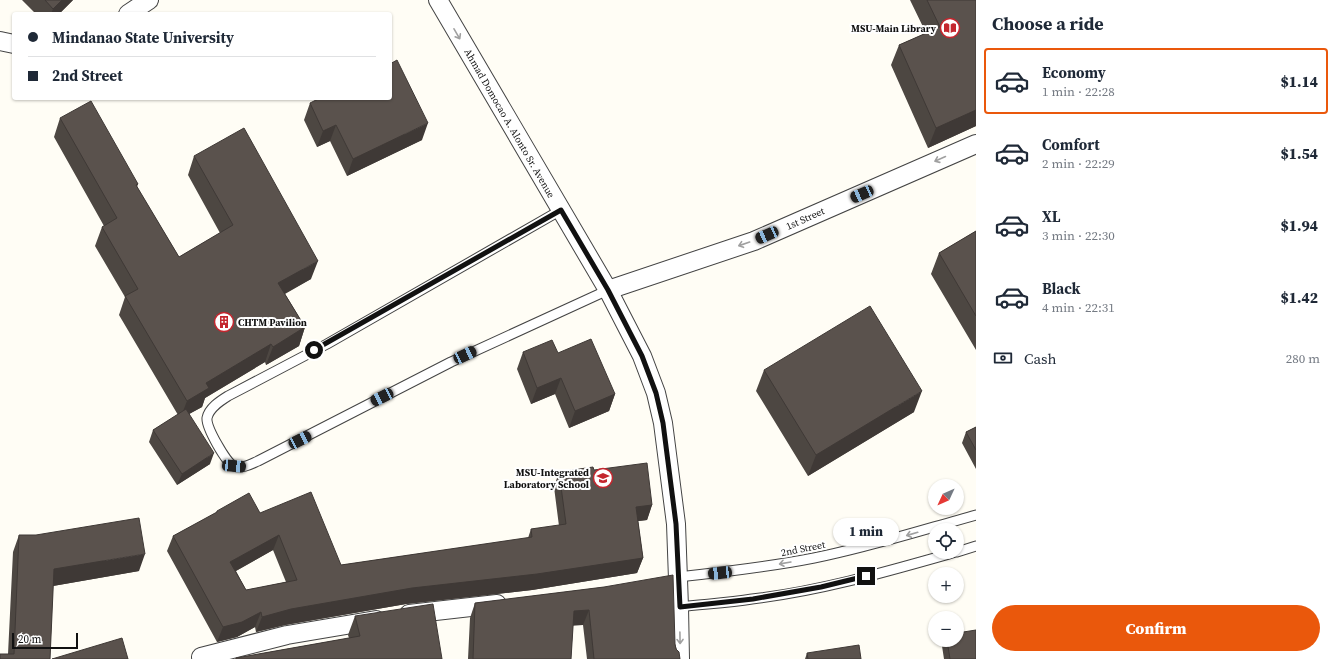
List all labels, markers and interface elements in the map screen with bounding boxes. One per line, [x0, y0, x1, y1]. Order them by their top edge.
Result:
text: Choose a ride [992, 11, 1104, 36]
library icon: MSU-Main Library [939, 17, 961, 39]
place label: MSU-Main Library [851, 22, 937, 35]
text: Mindanao State University [52, 27, 234, 48]
one-way arrow [454, 28, 462, 40]
street label: Ahmad Domocao A. Alonto Sr. Avenue [461, 46, 558, 200]
text: Economy [1042, 62, 1106, 83]
icon: car [994, 63, 1030, 99]
text: 2nd Street [52, 65, 123, 86]
text: $1.14 [1280, 71, 1318, 92]
text: 1 min · 22:28 [1042, 83, 1115, 100]
text: Comfort [1042, 134, 1100, 155]
icon: car [994, 135, 1030, 171]
text: $1.54 [1280, 143, 1318, 164]
text: 2 min · 22:29 [1042, 155, 1115, 172]
one-way arrow [935, 156, 947, 163]
car [849, 184, 875, 204]
street label: 1st Street [784, 204, 827, 233]
text: XL [1042, 206, 1061, 227]
icon: car [994, 207, 1030, 243]
text: $1.94 [1280, 215, 1318, 236]
car [754, 225, 780, 245]
text: 3 min · 22:30 [1042, 227, 1115, 244]
one-way arrow [737, 241, 750, 248]
text: Black [1042, 278, 1081, 299]
icon: car [994, 279, 1030, 315]
text: $1.42 [1280, 287, 1318, 308]
text: 4 min · 22:31 [1042, 299, 1115, 316]
building icon: CHTM Pavilion [213, 311, 235, 333]
place label: CHTM Pavilion [238, 316, 307, 329]
route start [305, 341, 323, 359]
car [452, 344, 478, 366]
icon: cash [992, 347, 1014, 369]
text: Cash [1024, 348, 1056, 369]
text: 280 m [1286, 350, 1320, 367]
car [369, 386, 395, 408]
car [287, 429, 313, 451]
car [222, 459, 246, 473]
place label: MSU-Integrated Laboratory School [504, 466, 589, 491]
school or university icon: MSU-Integrated Laboratory School [592, 467, 614, 489]
north arrow [928, 479, 964, 515]
map controls [928, 479, 964, 647]
callout: 1 min [833, 518, 899, 546]
text: 1 min [849, 523, 883, 540]
button: locate [928, 523, 964, 559]
one-way arrow [905, 530, 918, 538]
street label: 2nd Street [780, 538, 827, 559]
one-way arrow [779, 559, 792, 567]
car [707, 566, 733, 580]
route end [857, 567, 875, 585]
button: + [928, 567, 964, 603]
button: Confirm [992, 605, 1320, 651]
button: − [928, 611, 964, 647]
scale bar [12, 631, 78, 650]
one-way arrow [676, 631, 684, 644]
text: 20 m [18, 632, 41, 647]

